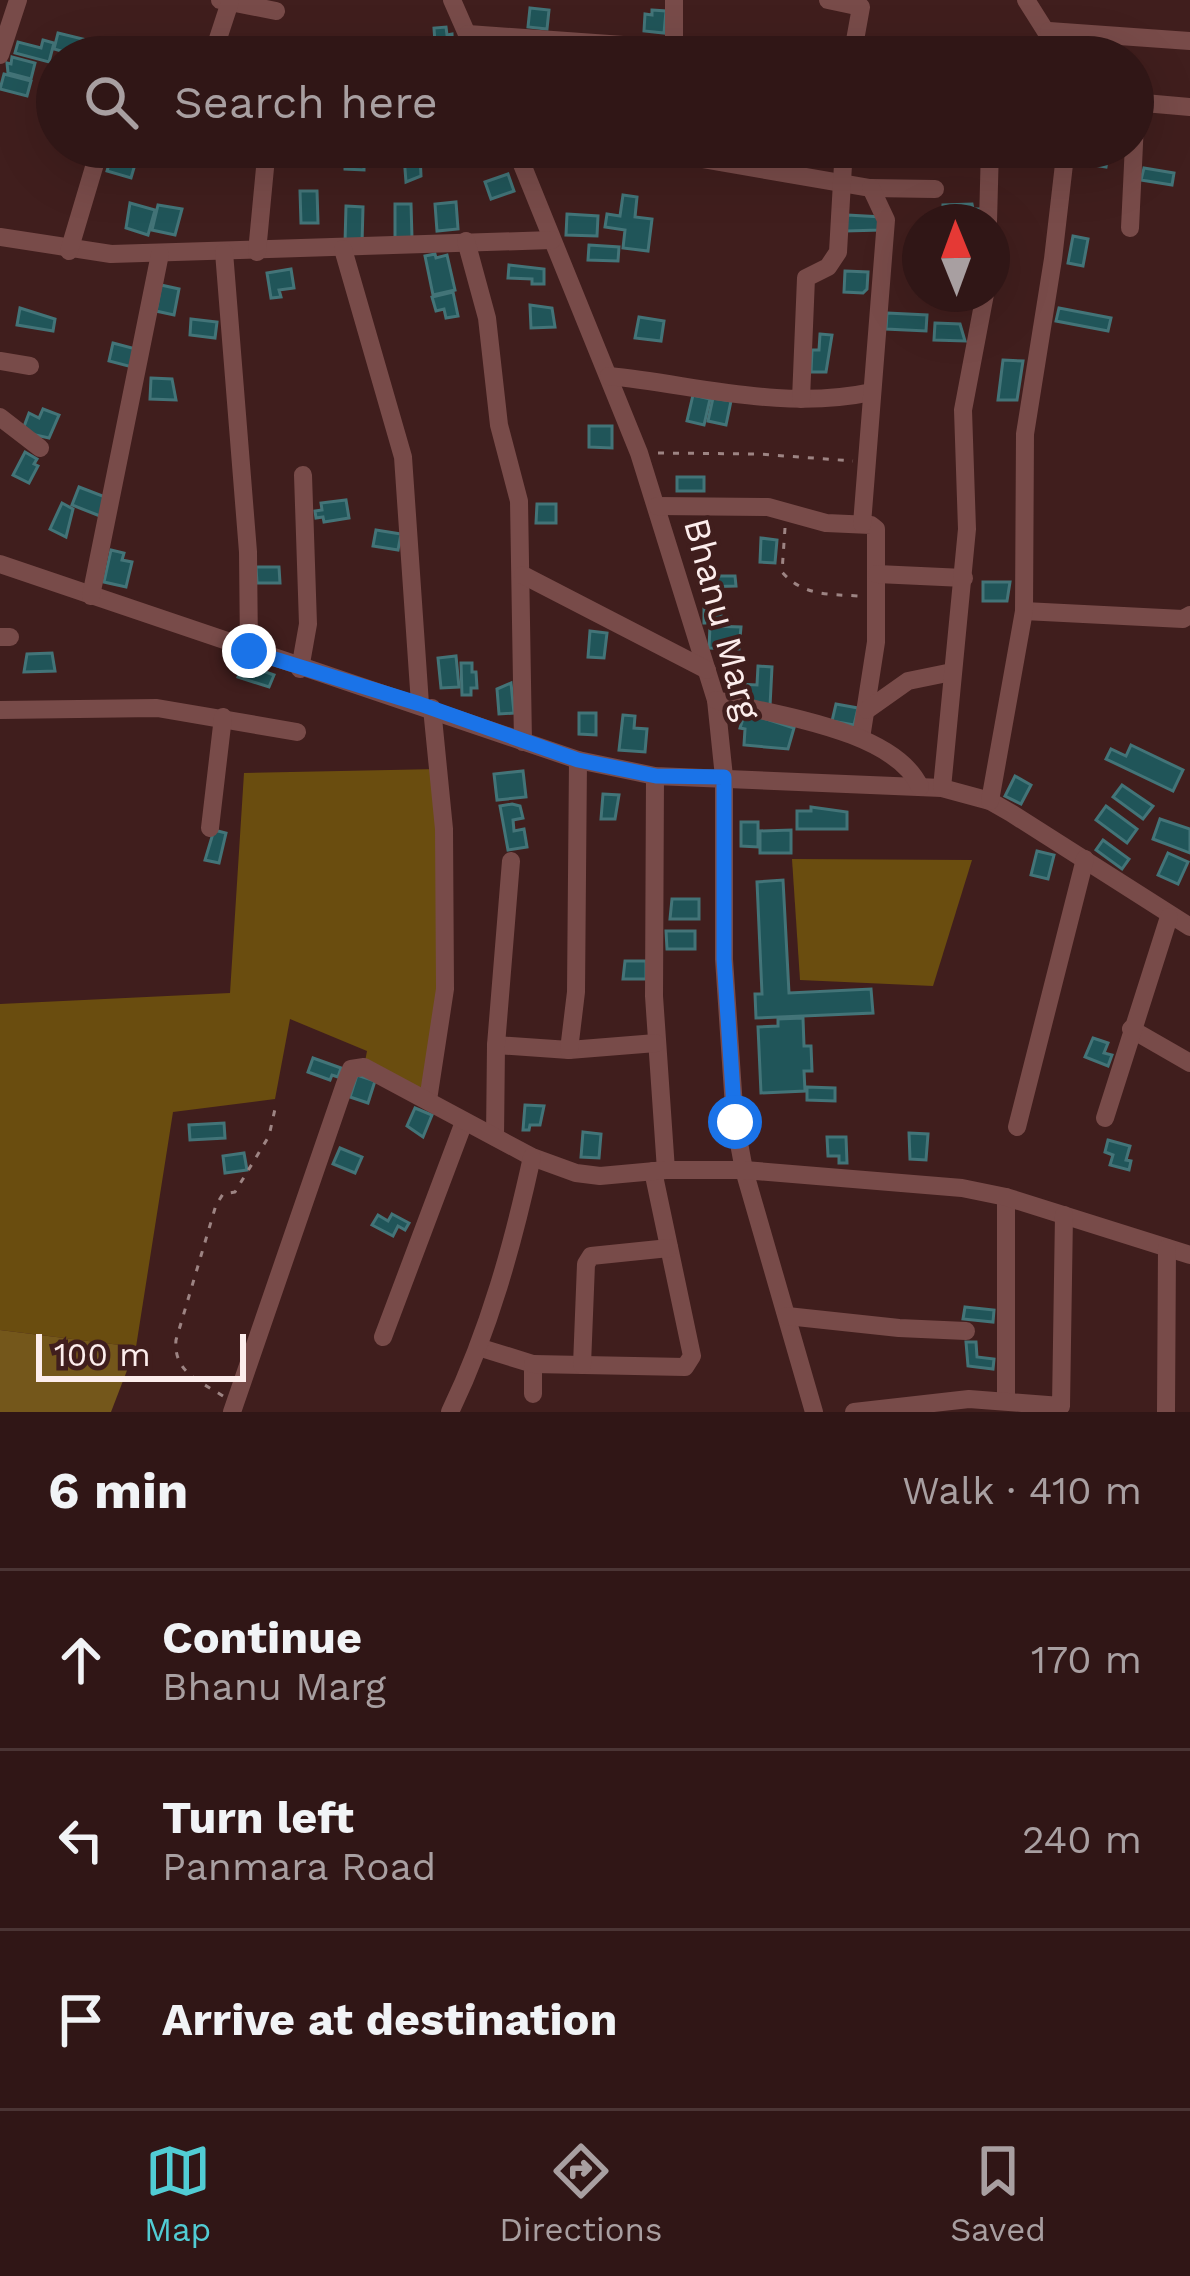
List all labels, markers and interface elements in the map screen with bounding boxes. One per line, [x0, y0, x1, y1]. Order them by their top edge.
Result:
search box [36, 36, 1154, 168]
icon: search [78, 69, 144, 135]
text: Search here [174, 76, 438, 129]
north arrow [902, 204, 1010, 312]
street label: Bhanu Marg [675, 514, 769, 725]
route end [222, 624, 276, 678]
route start [708, 1095, 762, 1149]
scale bar [36, 1328, 246, 1381]
text: 100 m [54, 1335, 151, 1374]
text: 6 min [48, 1461, 188, 1520]
text: Walk · 410 m [902, 1468, 1142, 1513]
text: Continue [162, 1611, 362, 1664]
icon: ahead [48, 1627, 114, 1693]
text: 170 m [1031, 1637, 1142, 1682]
text: Bhanu Marg [162, 1664, 386, 1709]
text: Turn left [162, 1791, 354, 1844]
icon: left [48, 1807, 114, 1873]
text: 240 m [1022, 1817, 1142, 1862]
text: Panmara Road [162, 1844, 436, 1889]
icon: arrive [48, 1987, 114, 2053]
text: Arrive at destination [162, 1993, 617, 2046]
tab: Map [144, 2138, 211, 2249]
tab: Directions [499, 2138, 662, 2249]
tab: Saved [950, 2138, 1046, 2249]

